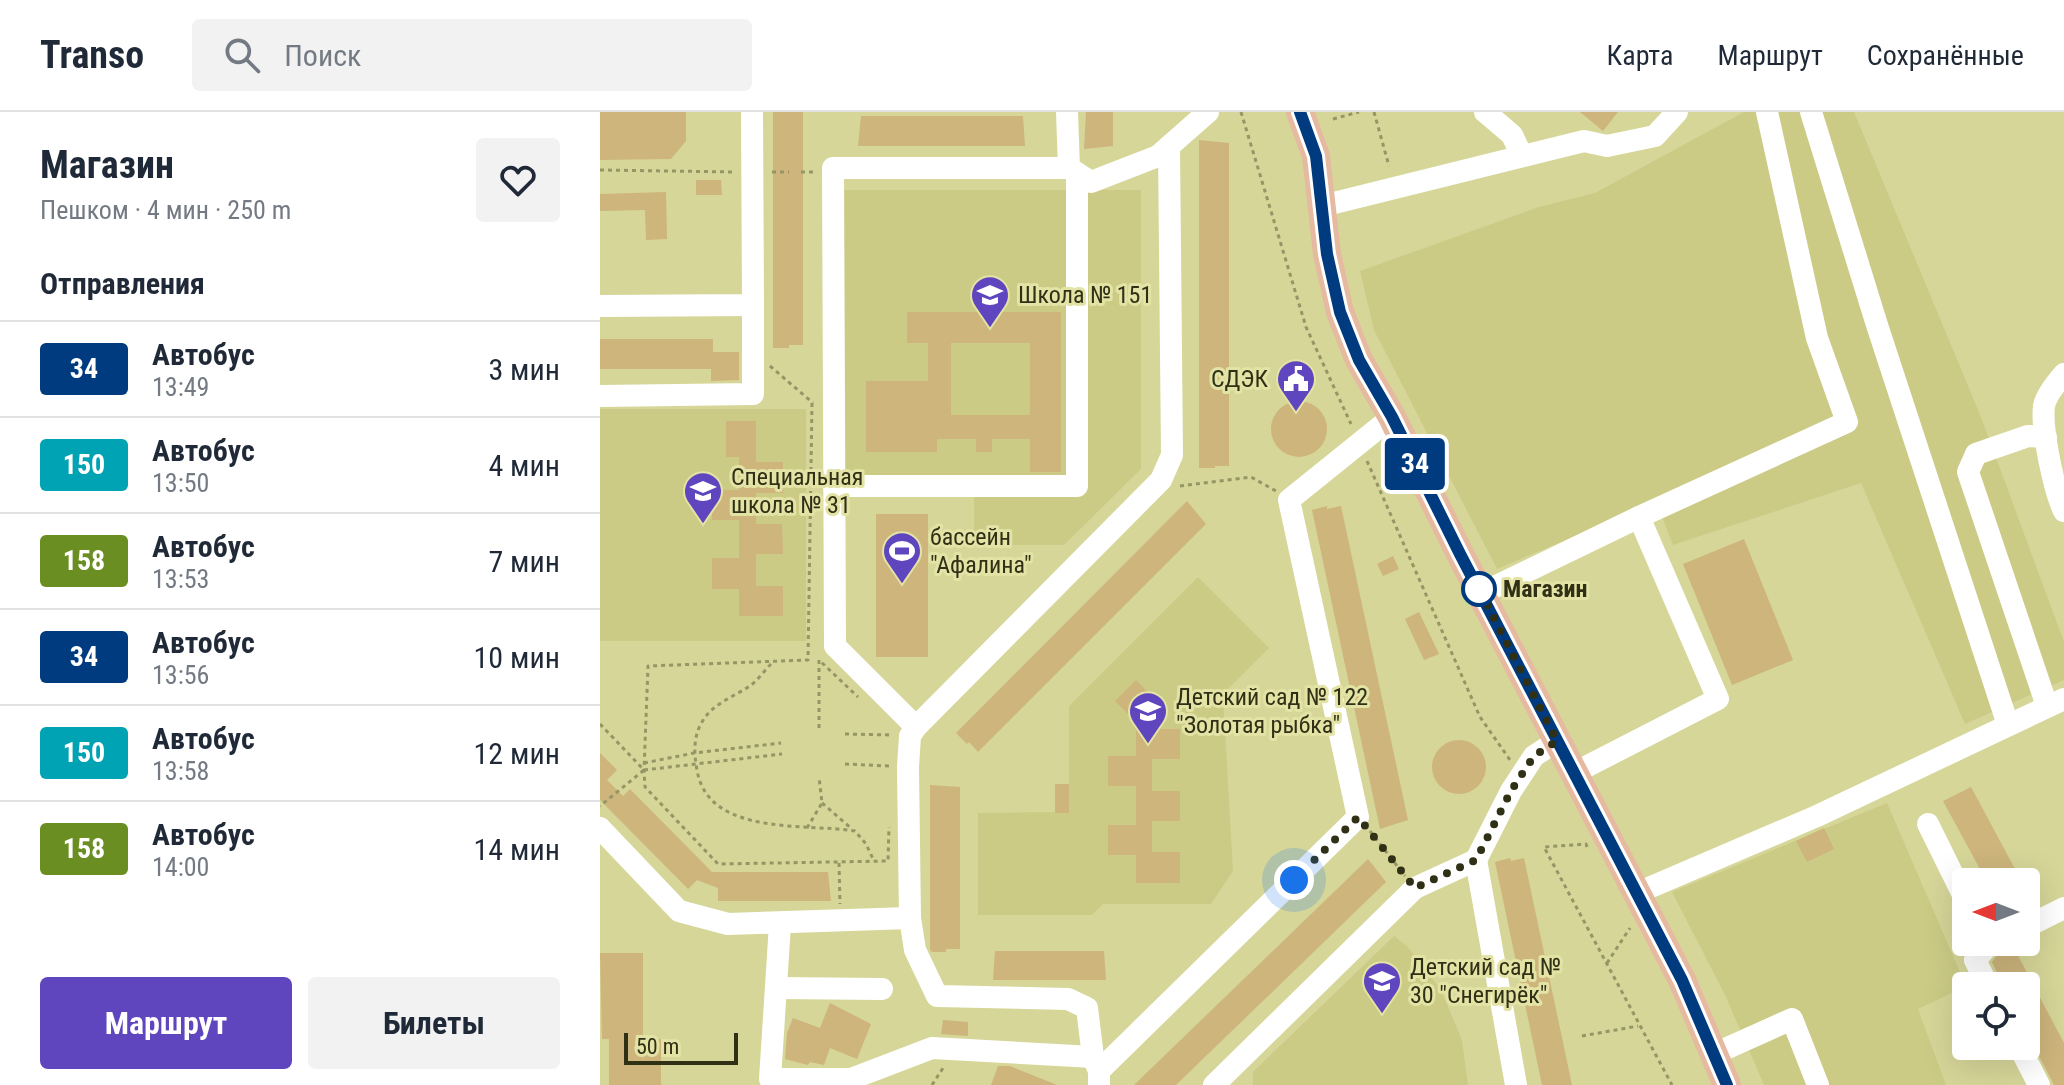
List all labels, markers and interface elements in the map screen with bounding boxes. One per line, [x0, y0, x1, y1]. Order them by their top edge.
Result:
search box [192, 19, 752, 91]
text: Transo [40, 33, 144, 77]
icon: search [220, 33, 264, 77]
text: Поиск [284, 38, 361, 73]
text: Карта [1607, 39, 1673, 72]
text: Маршрут [1717, 39, 1823, 72]
text: Сохранённые [1867, 39, 2024, 72]
button: heart [476, 138, 560, 222]
text: Магазин [40, 143, 174, 187]
text: Пешком · 4 мин · 250 m [40, 195, 291, 225]
text: Отправления [40, 266, 205, 301]
school or university icon: Школа № 151 [969, 274, 1011, 329]
place label: Школа № 151 [1018, 281, 1152, 309]
text: Автобус [152, 337, 255, 372]
text: 34 [70, 352, 98, 385]
text: 3 мин [488, 352, 560, 387]
public building icon: СДЭК [1275, 358, 1317, 413]
place label: СДЭК [1211, 365, 1269, 393]
text: 13:49 [152, 372, 209, 402]
text: Автобус [152, 433, 255, 468]
line badge: 34 [1379, 438, 1451, 490]
text: 34 [1401, 447, 1429, 480]
text: 150 [63, 448, 105, 481]
text: 4 мин [488, 448, 560, 483]
place label: Специальная школа № 31 [731, 463, 863, 519]
text: 13:50 [152, 468, 209, 498]
school or university icon: Специальная школа № 31 [682, 470, 724, 525]
place label: бассейн "Афалина" [930, 523, 1032, 579]
text: Автобус [152, 529, 255, 564]
sports icon: бассейн "Афалина" [881, 530, 923, 585]
text: 158 [63, 544, 105, 577]
text: 7 мин [488, 544, 560, 579]
text: 13:53 [152, 564, 209, 594]
marker: Магазин [1462, 572, 1496, 606]
place label: Магазин [1503, 575, 1588, 603]
text: Автобус [152, 625, 255, 660]
text: 34 [70, 640, 98, 673]
text: 10 мин [474, 640, 560, 675]
text: 13:56 [152, 660, 209, 690]
place label: Детский сад № 122 "Золотая рыбка" [1176, 683, 1368, 739]
school or university icon: Детский сад № 122 "Золотая рыбка" [1127, 690, 1169, 745]
text: Автобус [152, 721, 255, 756]
text: 150 [63, 736, 105, 769]
text: 12 мин [474, 736, 560, 771]
text: 13:58 [152, 756, 209, 786]
text: Автобус [152, 817, 255, 852]
text: 158 [63, 832, 105, 865]
text: 14 мин [474, 832, 560, 867]
text: 14:00 [152, 852, 209, 882]
your location [1274, 860, 1314, 900]
north arrow [1952, 868, 2040, 956]
map controls [1952, 868, 2040, 1060]
place label: Детский сад № 30 "Снегирёк" [1410, 953, 1561, 1009]
school or university icon: Детский сад № 30 "Снегирёк" [1361, 960, 1403, 1015]
button: locate [1952, 972, 2040, 1060]
button: Маршрут [40, 977, 292, 1069]
button: Билеты [308, 977, 560, 1069]
scale bar [624, 1029, 738, 1065]
text: 50 m [636, 1034, 679, 1059]

